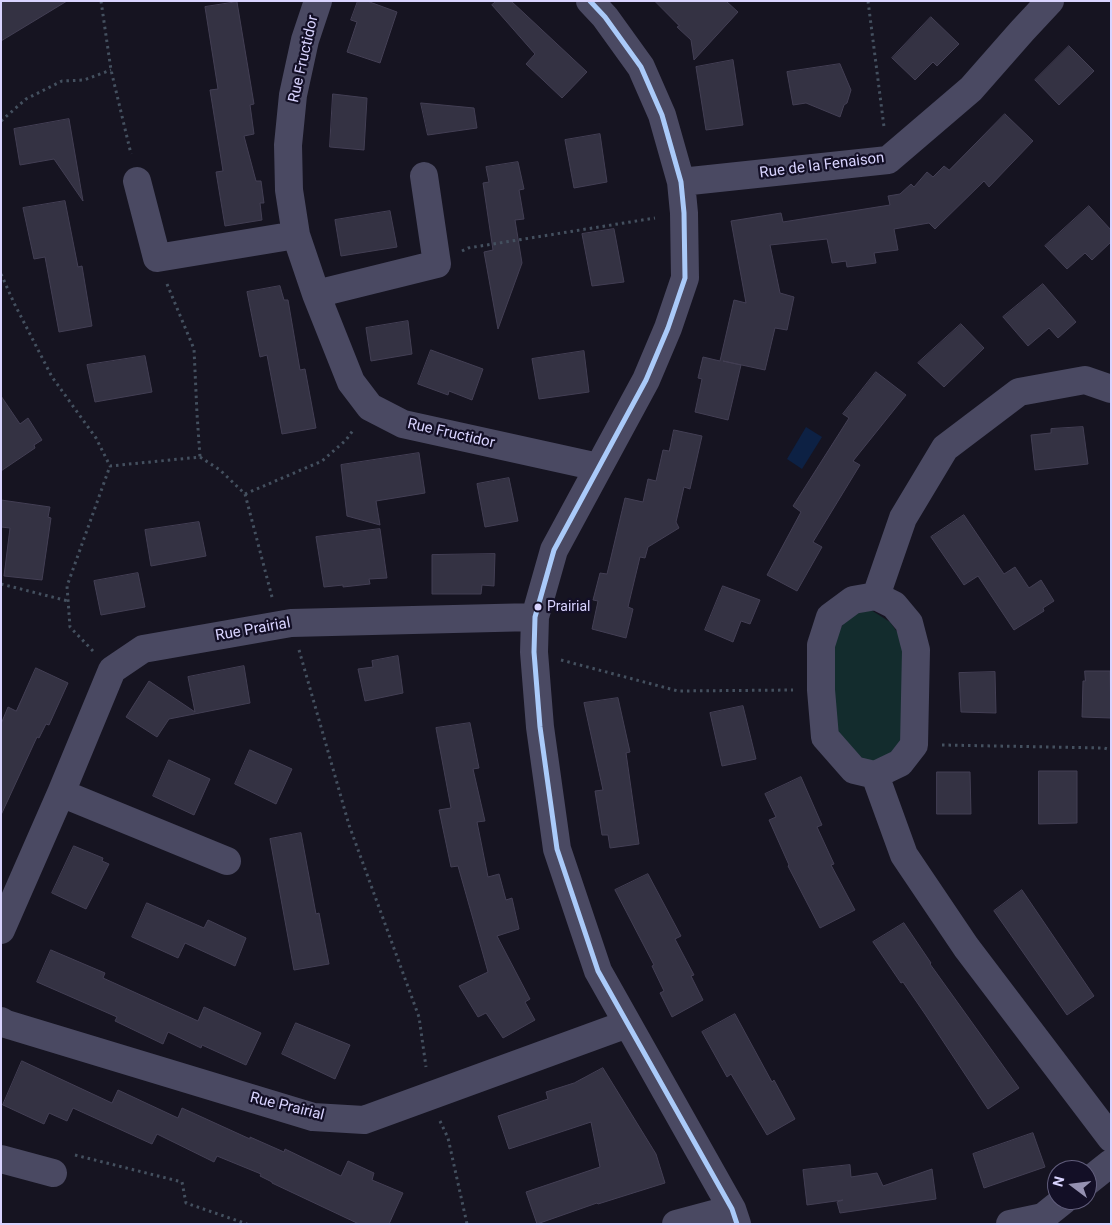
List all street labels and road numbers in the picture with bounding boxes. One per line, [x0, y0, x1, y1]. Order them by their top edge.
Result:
street label: Rue Fructidor [285, 14, 323, 104]
street label: Rue de la Fenaison [759, 149, 885, 183]
street label: Rue Fructidor [406, 415, 496, 453]
street label: Rue Prairial [214, 615, 292, 645]
street label: Rue Prairial [248, 1089, 326, 1125]

